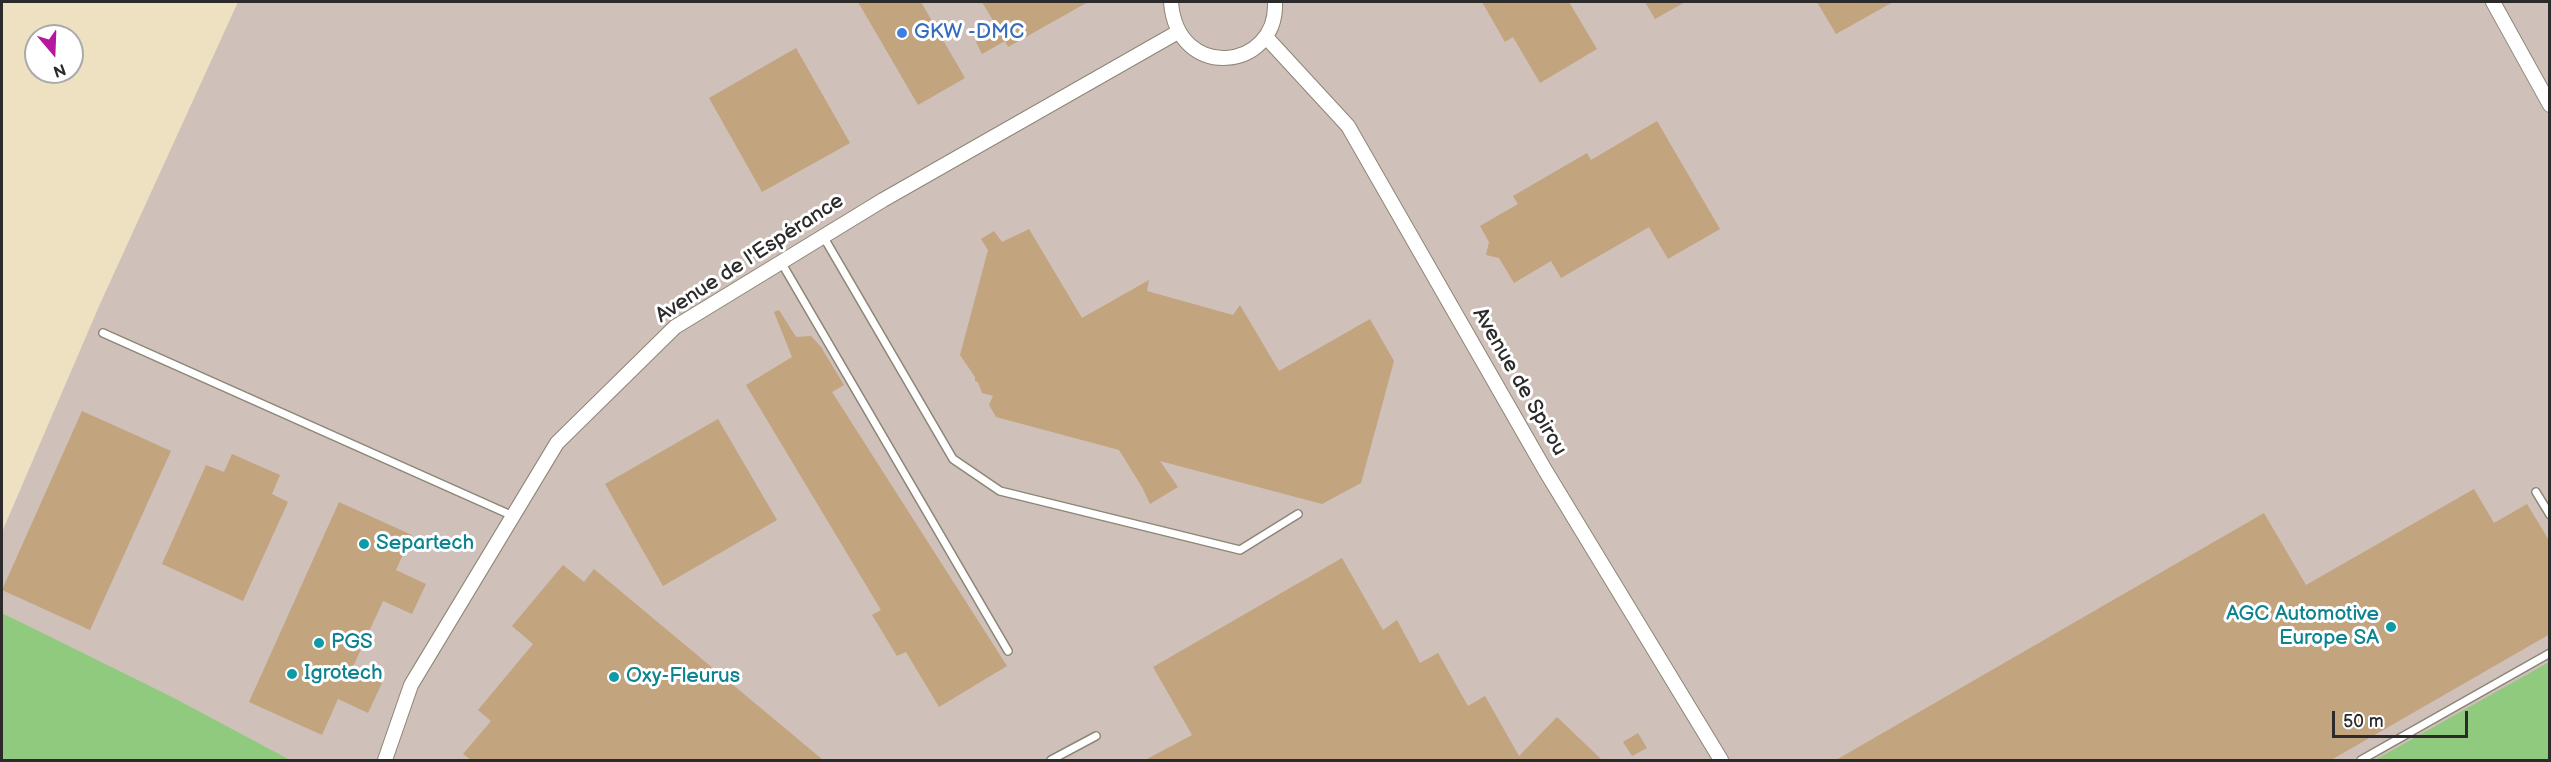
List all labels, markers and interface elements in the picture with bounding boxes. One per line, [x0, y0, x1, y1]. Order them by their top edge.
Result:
place label: GKW -DMC [914, 20, 1024, 46]
north arrow [24, 24, 84, 84]
marker: GKW -DMC [895, 26, 909, 40]
text: N [51, 59, 68, 81]
street label: Avenue de l'Espérance [651, 189, 849, 329]
street label: Avenue de Spirou [1466, 304, 1572, 460]
place label: Separtech [376, 531, 474, 557]
marker: Separtech [357, 537, 371, 551]
place label: AGC Automotive Europe SA [2226, 602, 2379, 652]
marker: AGC Automotive Europe SA [2384, 620, 2398, 634]
place label: PGS [331, 630, 373, 656]
marker: PGS [312, 636, 326, 650]
place label: Igrotech [304, 661, 383, 687]
place label: Oxy-Fleurus [626, 664, 740, 690]
marker: Igrotech [285, 667, 299, 681]
marker: Oxy-Fleurus [607, 670, 621, 684]
scale bar [2335, 699, 2472, 737]
text: 50 m [2343, 711, 2384, 732]

